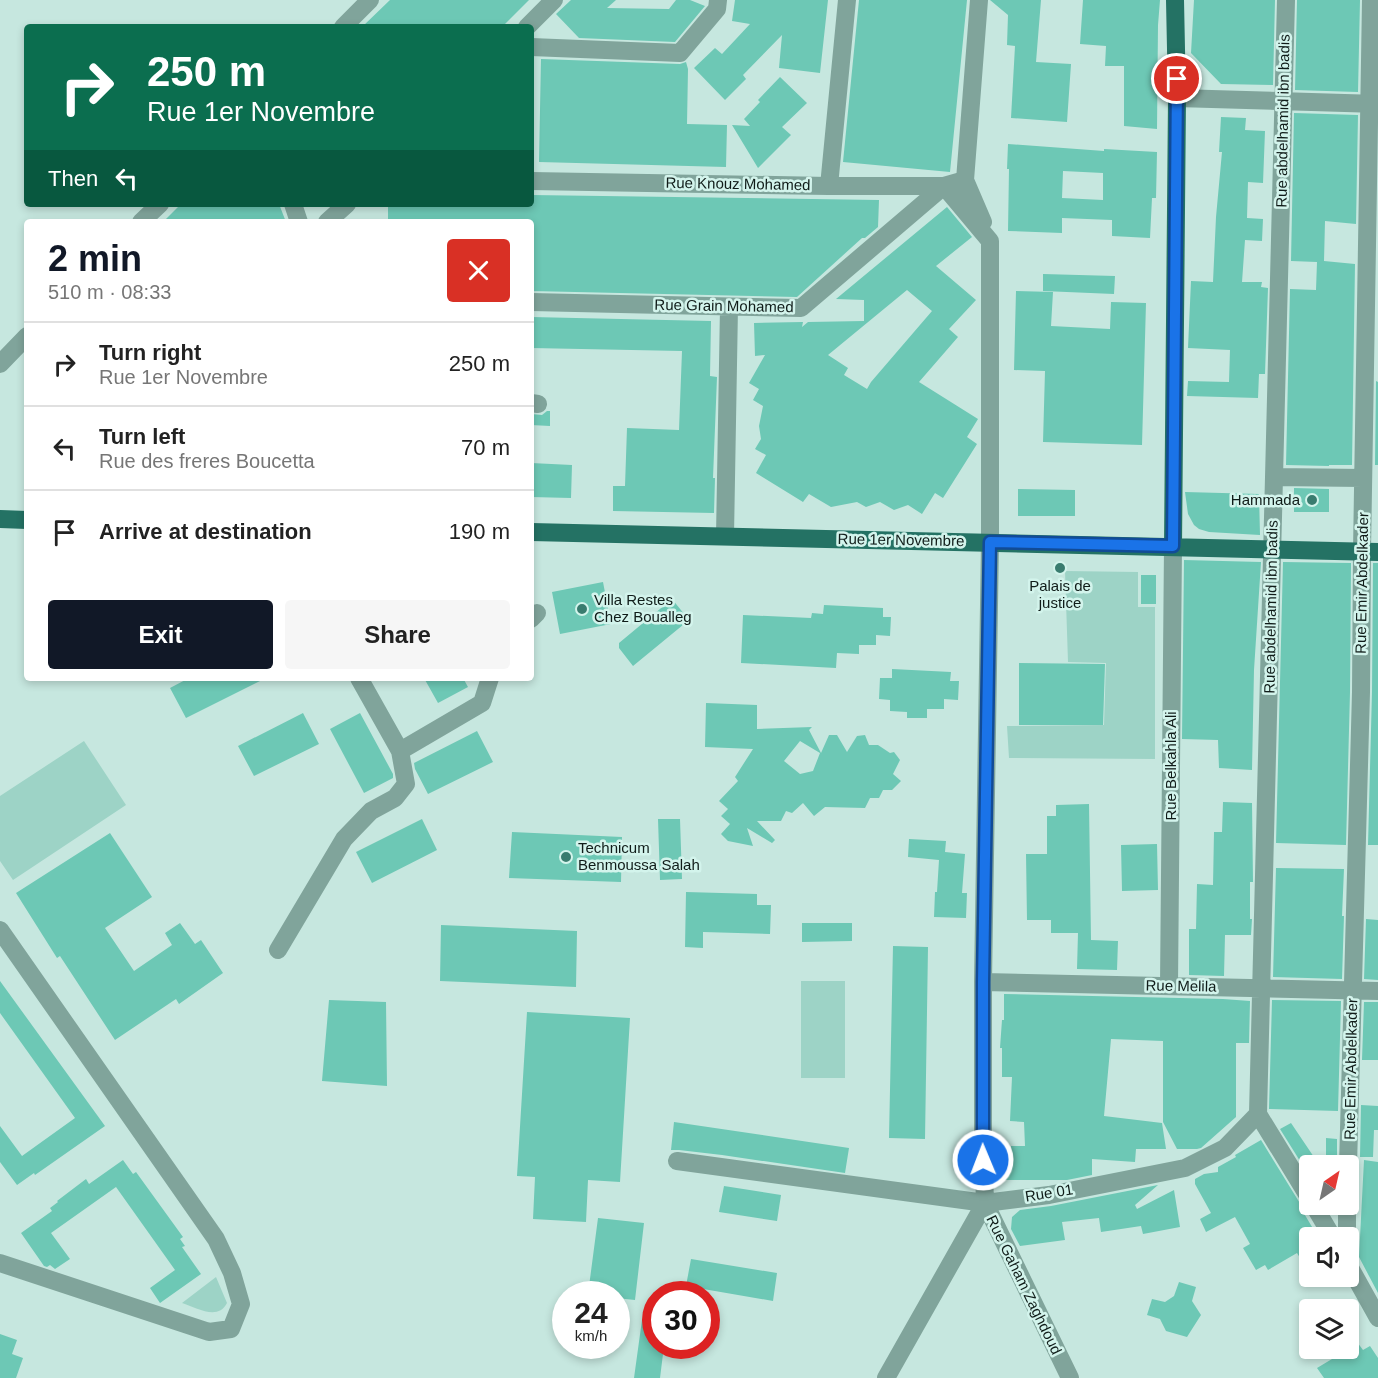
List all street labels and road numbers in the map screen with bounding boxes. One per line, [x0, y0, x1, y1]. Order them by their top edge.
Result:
street label: Rue abdelhamid ibn badis [1272, 34, 1293, 208]
street label: Rue Knouz Mohamed [665, 174, 811, 193]
street label: Rue Grain Mohamed [654, 296, 794, 315]
street label: Rue Emir Abdelkader [1352, 512, 1371, 654]
street label: Rue abdelhamid ibn badis [1260, 520, 1281, 694]
street label: Rue 1er Novembre [838, 530, 965, 549]
street label: Rue Belkahla Ali [1162, 711, 1179, 821]
street label: Rue Melila [1145, 976, 1217, 995]
street label: Rue Emir Abdelkader [1341, 998, 1360, 1140]
street label: Rue 01 [1024, 1180, 1074, 1205]
street label: Rue Gaham Zaghdoud [983, 1212, 1066, 1357]

